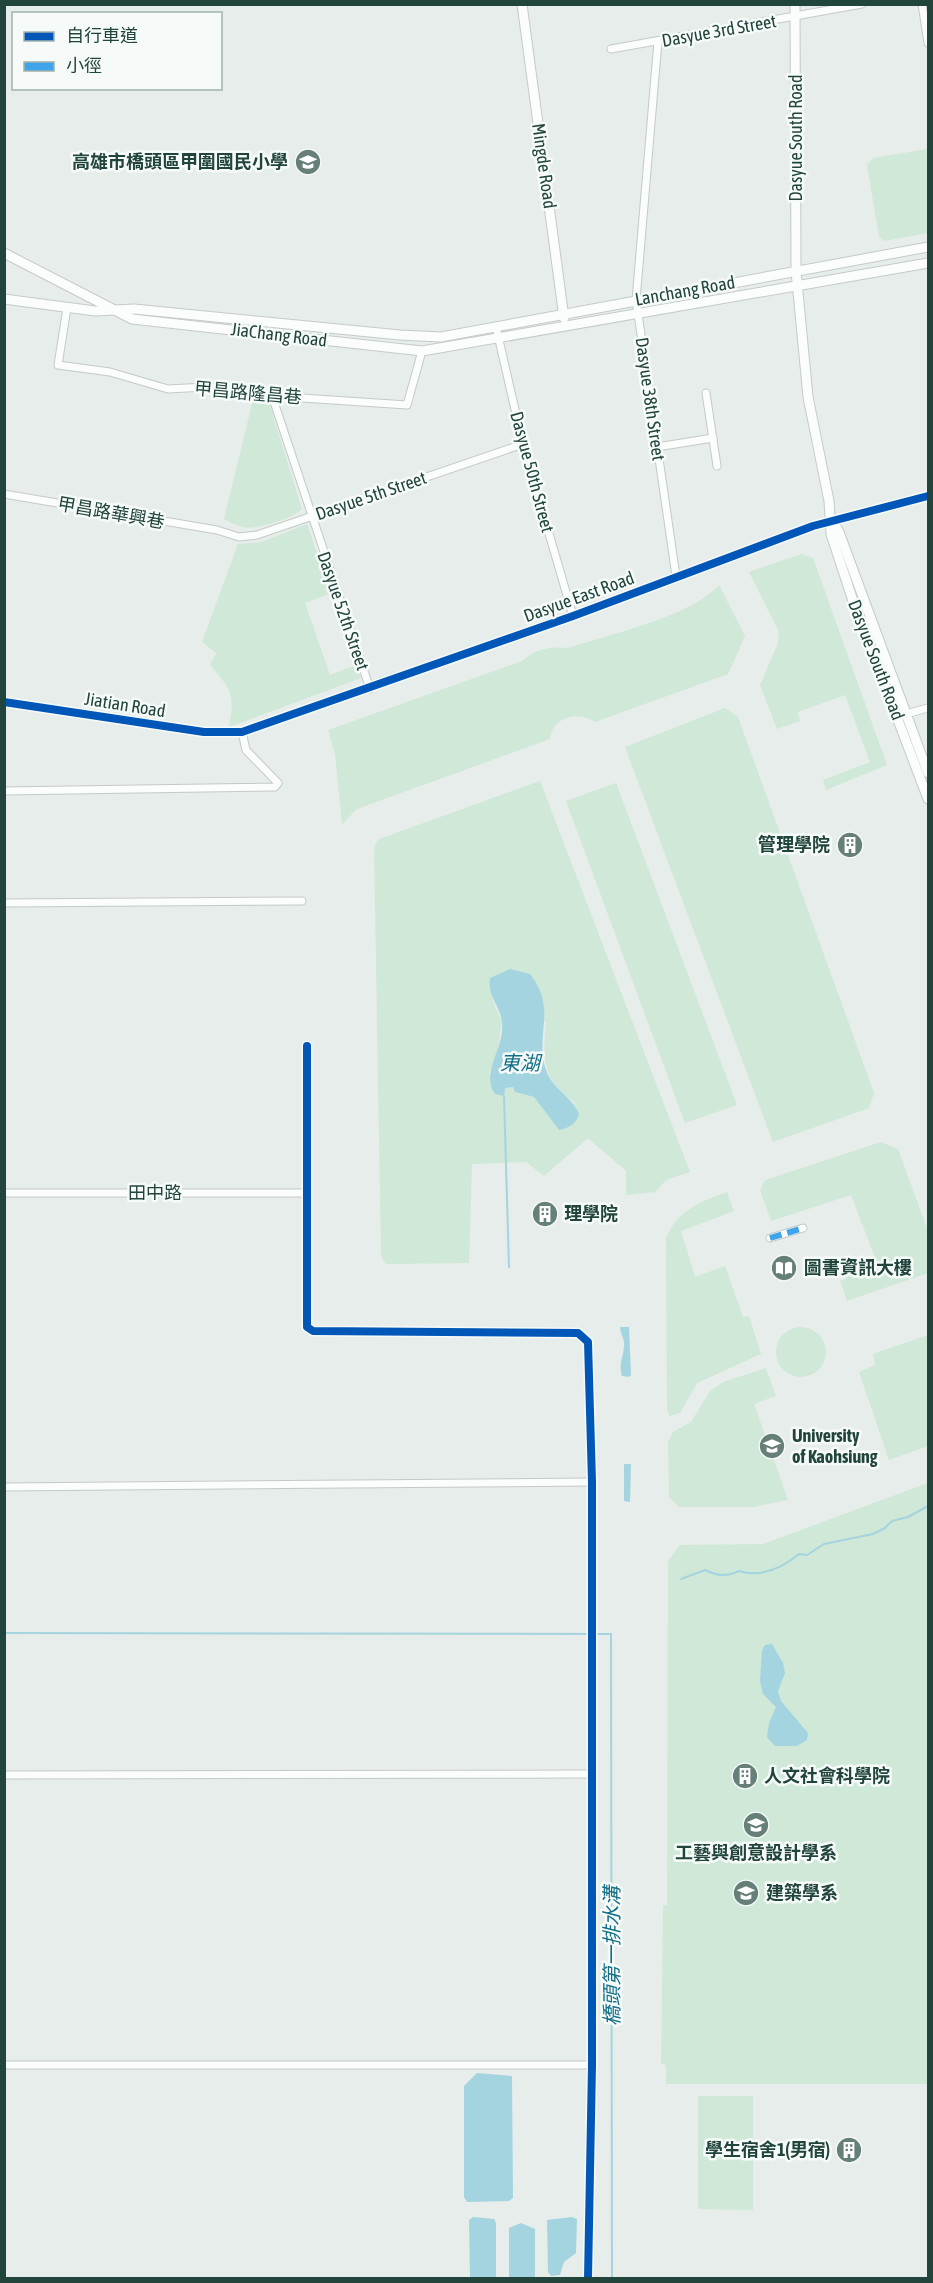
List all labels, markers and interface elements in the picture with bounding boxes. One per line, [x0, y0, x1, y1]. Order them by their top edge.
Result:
street label: Dasyue 3rd Street [660, 10, 778, 51]
legend [12, 12, 222, 90]
text: 自行車道 [66, 25, 138, 46]
text: 小徑 [66, 55, 102, 76]
street label: Dasyue South Road [785, 74, 806, 202]
street label: Mingde Road [528, 122, 561, 210]
school or university icon: 高雄市橋頭區甲圍國民小學 [293, 147, 323, 177]
place label: 高雄市橋頭區甲圍國民小學 [72, 151, 288, 172]
street label: Lanchang Road [633, 271, 737, 310]
street label: JiaChang Road [230, 318, 328, 351]
street label: Dasyue 38th Street [631, 336, 670, 462]
street label: 甲昌路隆昌巷 [193, 377, 303, 408]
street label: Dasyue 50th Street [506, 409, 559, 535]
street label: Dasyue 5th Street [313, 467, 429, 524]
street label: 甲昌路華興巷 [56, 493, 166, 532]
street label: Dasyue 52th Street [313, 549, 374, 673]
street label: Dasyue East Road [521, 567, 637, 626]
street label: Dasyue South Road [844, 597, 909, 723]
street label: Jiatian Road [83, 688, 167, 721]
building icon: 管理學院 [835, 830, 865, 860]
place label: 管理學院 [758, 834, 830, 855]
water label: 東湖 [500, 1051, 543, 1074]
street label: 田中路 [128, 1182, 182, 1203]
building icon: 理學院 [530, 1199, 560, 1229]
place label: 理學院 [564, 1203, 618, 1224]
library icon: 圖書資訊大樓 [769, 1253, 799, 1283]
place label: 圖書資訊大樓 [804, 1257, 912, 1278]
place label: University of Kaohsiung [792, 1425, 878, 1467]
school or university icon: University of Kaohsiung [757, 1431, 787, 1461]
building icon: 人文社會科學院 [730, 1761, 760, 1791]
place label: 人文社會科學院 [764, 1765, 890, 1786]
school or university icon: 工藝與創意設計學系 [741, 1810, 771, 1840]
place label: 工藝與創意設計學系 [675, 1842, 837, 1863]
school or university icon: 建築學系 [731, 1878, 761, 1908]
place label: 建築學系 [766, 1882, 838, 1903]
water label: 橋頭第一排水溝 [600, 1883, 623, 2026]
building icon: 學生宿舍1(男宿) [834, 2135, 864, 2165]
place label: 學生宿舍1(男宿) [705, 2139, 830, 2160]

